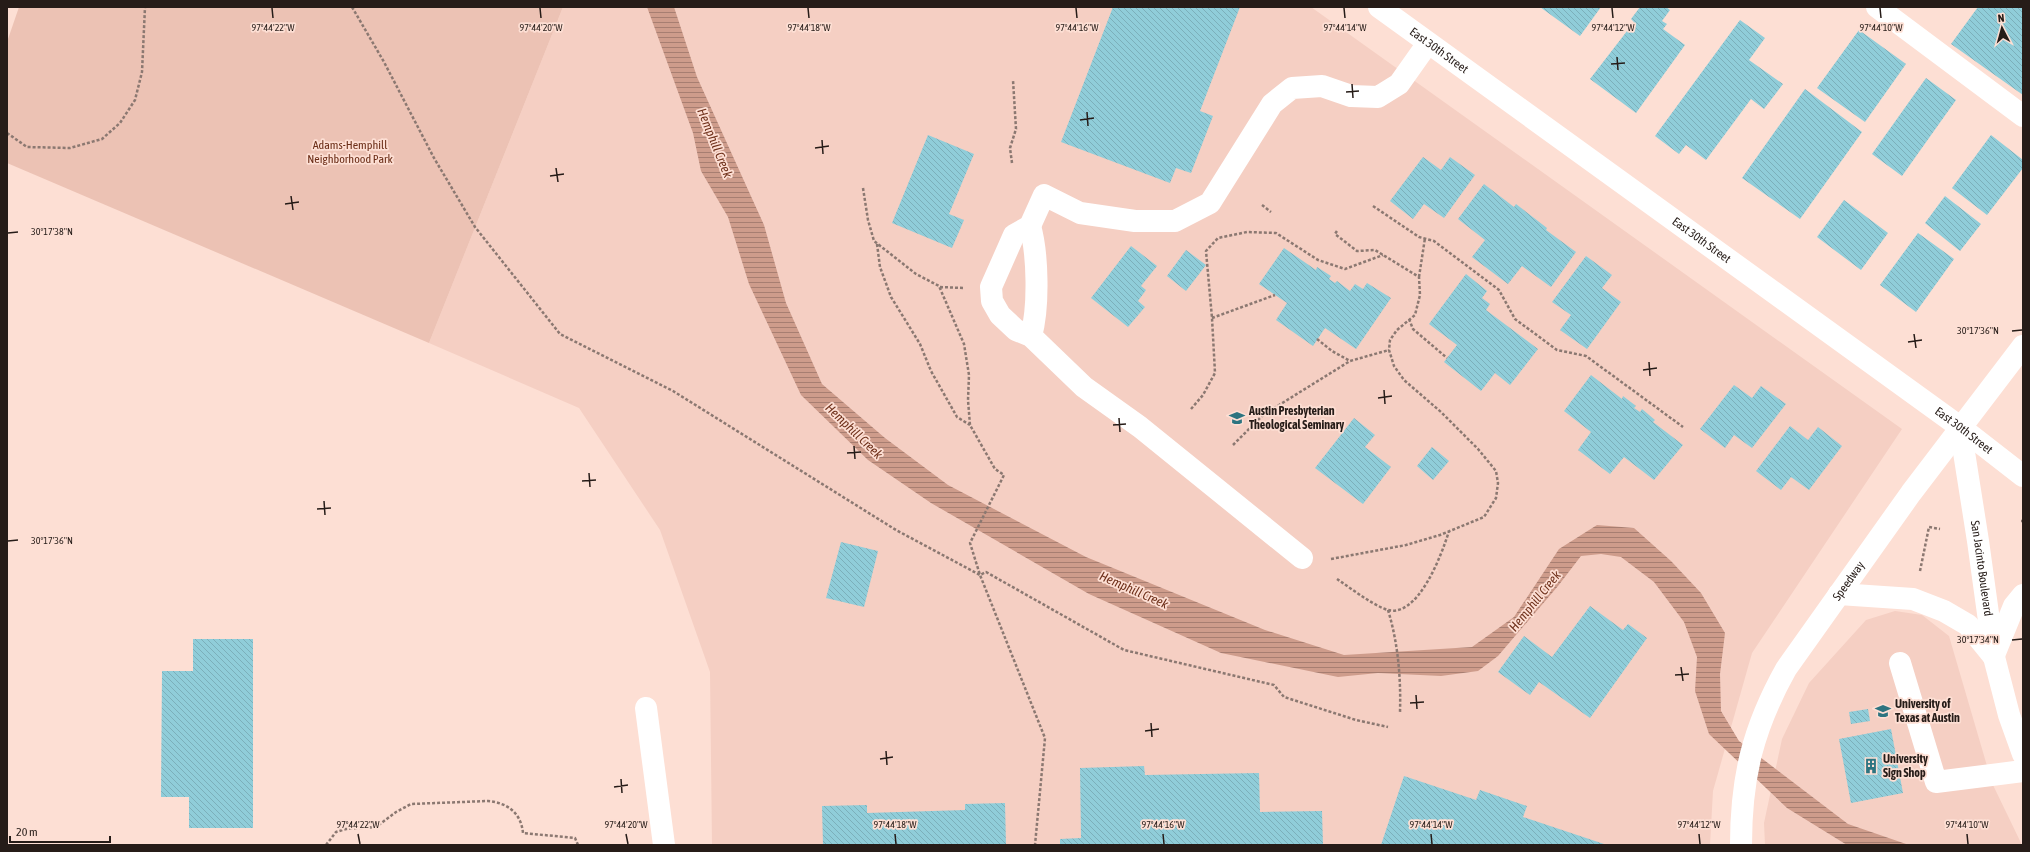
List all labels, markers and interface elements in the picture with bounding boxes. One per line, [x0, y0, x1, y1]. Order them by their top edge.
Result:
north arrow [1982, 8, 2022, 48]
text: N [1997, 12, 2005, 24]
text: 97°44'22"W [251, 22, 295, 33]
text: 97°44'20"W [519, 22, 563, 33]
text: 97°44'18"W [787, 22, 831, 33]
text: 97°44'16"W [1055, 22, 1099, 33]
text: 97°44'14"W [1323, 22, 1367, 33]
text: 97°44'12"W [1591, 22, 1635, 33]
text: 97°44'10"W [1859, 22, 1903, 33]
street label: East 30th Street [1407, 25, 1471, 76]
water label: Hemphill Creek [694, 106, 736, 180]
park label: Adams-Hemphill Neighborhood Park [307, 138, 394, 166]
street label: East 30th Street [1670, 214, 1734, 266]
text: 30°17'38"N [31, 226, 73, 237]
text: 30°17'36"N [1957, 325, 1999, 336]
water label: Hemphill Creek [822, 400, 886, 462]
place label: Austin Presbyterian Theological Seminary [1248, 404, 1344, 432]
street label: East 30th Street [1932, 404, 1996, 457]
school or university icon: Austin Presbyterian Theological Seminary [1228, 409, 1246, 427]
street label: San Jacinto Boulevard [1968, 520, 1995, 617]
text: 30°17'36"N [31, 535, 73, 546]
street label: Speedway [1830, 559, 1867, 603]
water label: Hemphill Creek [1097, 568, 1171, 612]
water label: Hemphill Creek [1506, 568, 1564, 634]
text: 30°17'34"N [1957, 634, 1999, 645]
place label: University of Texas at Austin [1895, 697, 1960, 725]
school or university icon: University of Texas at Austin [1874, 702, 1892, 720]
place label: University Sign Shop [1883, 752, 1928, 780]
building icon: University Sign Shop [1862, 757, 1880, 775]
scale bar [10, 818, 110, 844]
text: 97°44'22"W [336, 819, 380, 830]
text: 97°44'20"W [604, 819, 648, 830]
text: 97°44'18"W [873, 819, 917, 830]
text: 97°44'16"W [1141, 819, 1185, 830]
text: 97°44'14"W [1409, 819, 1453, 830]
text: 97°44'12"W [1677, 819, 1721, 830]
text: 97°44'10"W [1945, 819, 1989, 830]
text: 20 m [16, 825, 38, 839]

